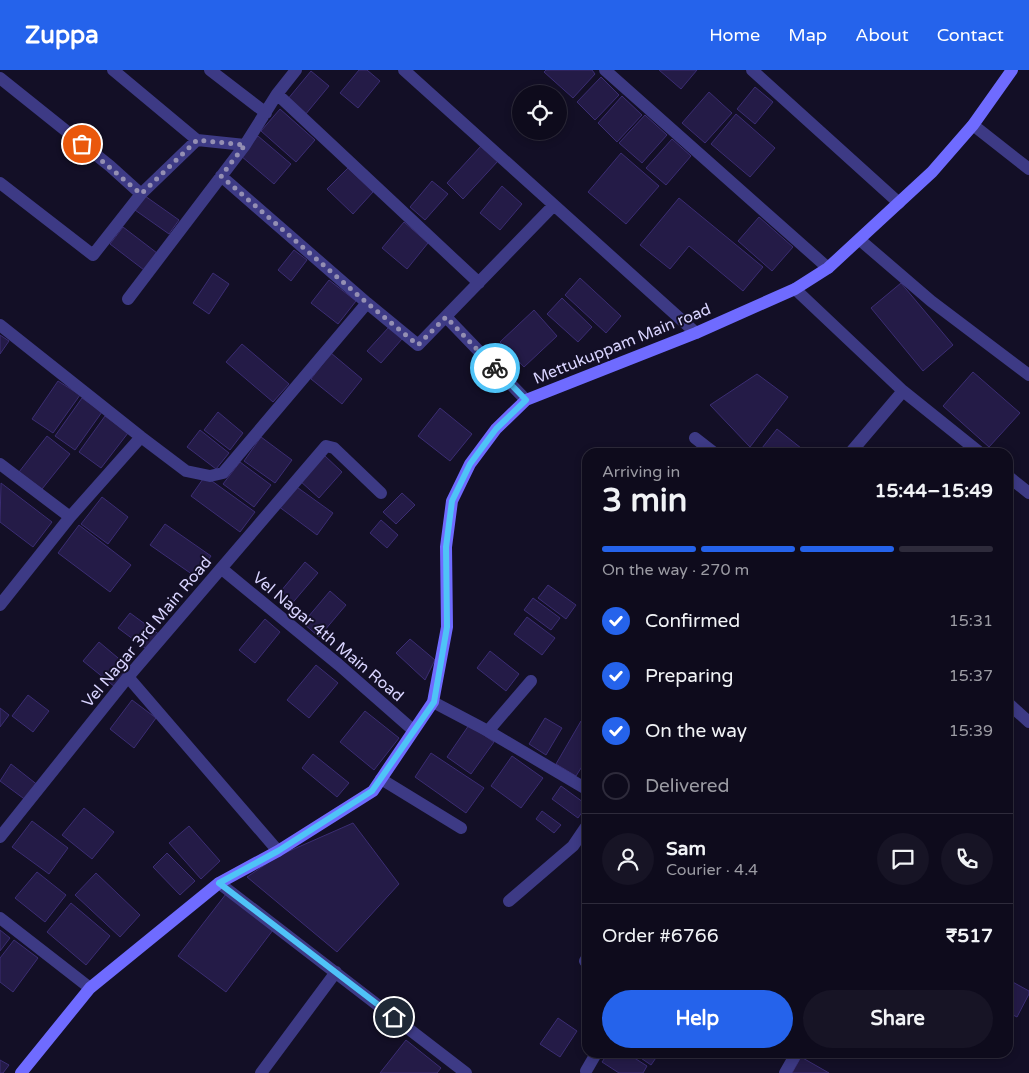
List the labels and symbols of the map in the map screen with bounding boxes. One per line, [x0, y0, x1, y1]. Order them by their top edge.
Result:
pin [61, 123, 103, 165]
street label: Mettukuppam Main road [530, 299, 714, 389]
courier [470, 343, 520, 393]
street label: Vel Nagar 3rd Main Road [78, 552, 216, 712]
street label: Vel Nagar 4th Main Road [248, 568, 408, 706]
pin [373, 996, 415, 1038]

